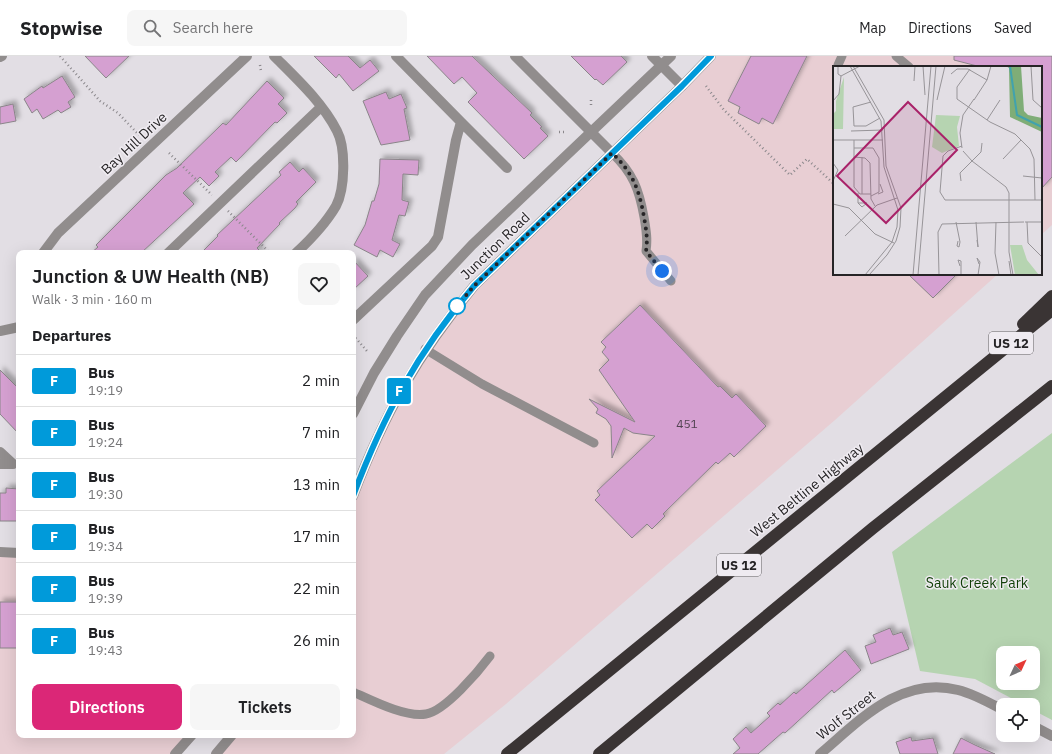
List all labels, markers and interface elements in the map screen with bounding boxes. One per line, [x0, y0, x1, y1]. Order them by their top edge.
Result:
search box [127, 10, 407, 46]
text: Stopwise [20, 16, 103, 40]
icon: search [141, 17, 163, 39]
text: Search here [173, 18, 253, 37]
text: Map [859, 19, 886, 37]
text: Directions [908, 19, 972, 37]
text: Saved [994, 19, 1032, 37]
inset map [833, 66, 1042, 275]
street label: Bay Hill Drive [97, 108, 171, 178]
street label: Junction Road [456, 208, 534, 284]
your location [652, 261, 672, 281]
button: heart [298, 263, 340, 305]
text: Junction & UW Health (NB) [32, 264, 269, 288]
text: Walk · 3 min · 160 m [32, 291, 152, 308]
unlabelled marker [448, 297, 466, 315]
text: Departures [32, 326, 111, 345]
road number: US 12 [989, 332, 1033, 354]
text: Bus [88, 363, 115, 382]
text: 2 min [302, 371, 340, 390]
text: F [50, 372, 58, 390]
line badge: F [386, 378, 412, 404]
text: 19:19 [88, 382, 123, 399]
text: F [395, 382, 403, 400]
text: Bus [88, 415, 115, 434]
house number: 451 [676, 416, 698, 431]
text: 7 min [302, 423, 340, 442]
text: F [50, 424, 58, 442]
text: 19:24 [88, 434, 123, 451]
street label: West Beltline Highway [747, 439, 867, 541]
text: Bus [88, 467, 115, 486]
text: 13 min [293, 475, 340, 494]
text: F [50, 476, 58, 494]
text: 19:30 [88, 486, 123, 503]
text: Bus [88, 519, 115, 538]
text: 17 min [293, 527, 340, 546]
text: F [50, 528, 58, 546]
text: 19:34 [88, 538, 123, 555]
road number: US 12 [717, 554, 761, 576]
text: Bus [88, 571, 115, 590]
park label: Sauk Creek Park [926, 574, 1029, 592]
text: 22 min [293, 579, 340, 598]
text: F [50, 580, 58, 598]
text: 19:39 [88, 590, 123, 607]
text: Bus [88, 623, 115, 642]
text: 26 min [293, 631, 340, 650]
text: F [50, 632, 58, 650]
text: 19:43 [88, 642, 123, 659]
north arrow [996, 646, 1040, 690]
map controls [996, 646, 1040, 742]
button: Directions [32, 684, 182, 730]
button: Tickets [190, 684, 340, 730]
street label: Wolf Street [813, 686, 879, 744]
button: locate [996, 698, 1040, 742]

